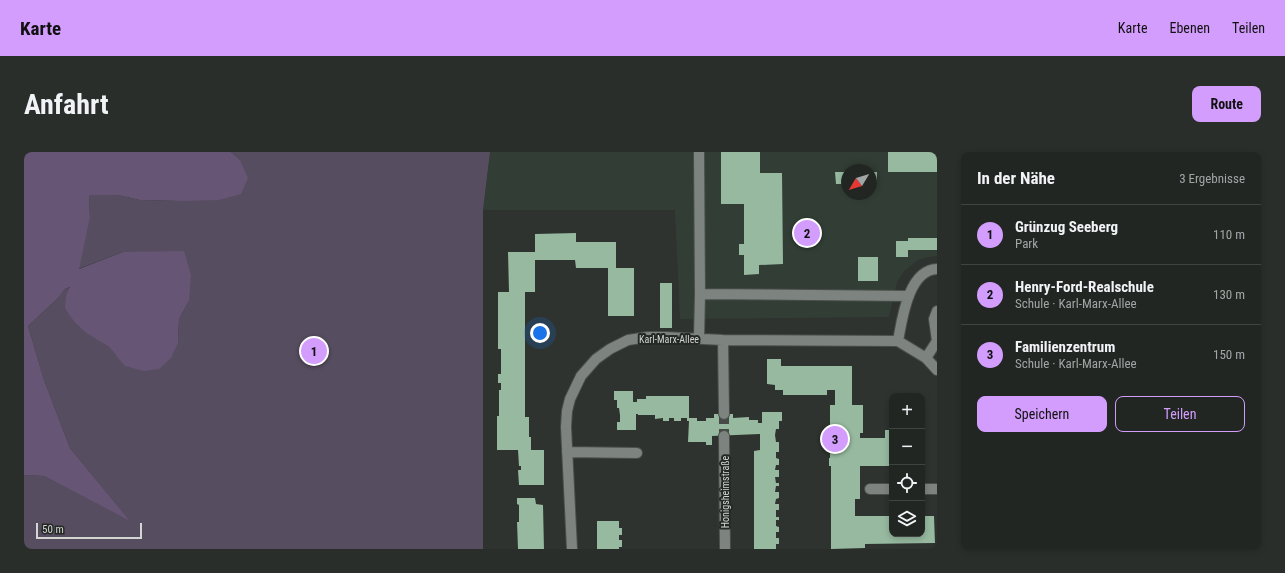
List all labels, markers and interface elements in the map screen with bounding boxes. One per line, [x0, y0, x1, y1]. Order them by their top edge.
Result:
text: Karte [20, 17, 61, 40]
text: Karte [1118, 20, 1147, 36]
text: Ebenen [1169, 20, 1210, 36]
text: Teilen [1232, 20, 1265, 36]
button: Route [1192, 86, 1261, 122]
text: Anfahrt [24, 88, 109, 121]
north arrow [841, 164, 877, 200]
text: In der Nähe [977, 168, 1055, 188]
text: 3 Ergebnisse [1179, 171, 1245, 186]
pin: 2 [794, 218, 820, 248]
text: Grünzug Seeberg [1015, 218, 1118, 236]
text: 1 [987, 227, 993, 242]
text: 110 m [1213, 227, 1245, 242]
text: Park [1015, 236, 1038, 251]
text: Henry-Ford-Realschule [1015, 278, 1154, 296]
text: 2 [987, 287, 993, 302]
text: 130 m [1213, 287, 1245, 302]
text: Schule · Karl-Marx-Allee [1015, 296, 1137, 311]
your location [530, 323, 550, 343]
street label: Karl-Marx-Allee [639, 334, 699, 345]
pin: 1 [301, 336, 327, 366]
text: Familienzentrum [1015, 338, 1115, 356]
text: 3 [987, 347, 993, 362]
text: 150 m [1213, 347, 1245, 362]
text: Schule · Karl-Marx-Allee [1015, 356, 1137, 371]
map controls [889, 393, 925, 537]
button: + [889, 393, 925, 429]
button: Speichern [977, 396, 1107, 432]
button: Teilen [1115, 396, 1245, 432]
pin: 3 [822, 424, 848, 454]
button: − [889, 429, 925, 465]
street label: Honigsheimstraße [720, 456, 731, 528]
button: locate [889, 465, 925, 501]
button: layers [889, 501, 925, 537]
scale bar [36, 521, 142, 540]
text: 50 m [42, 523, 64, 536]

